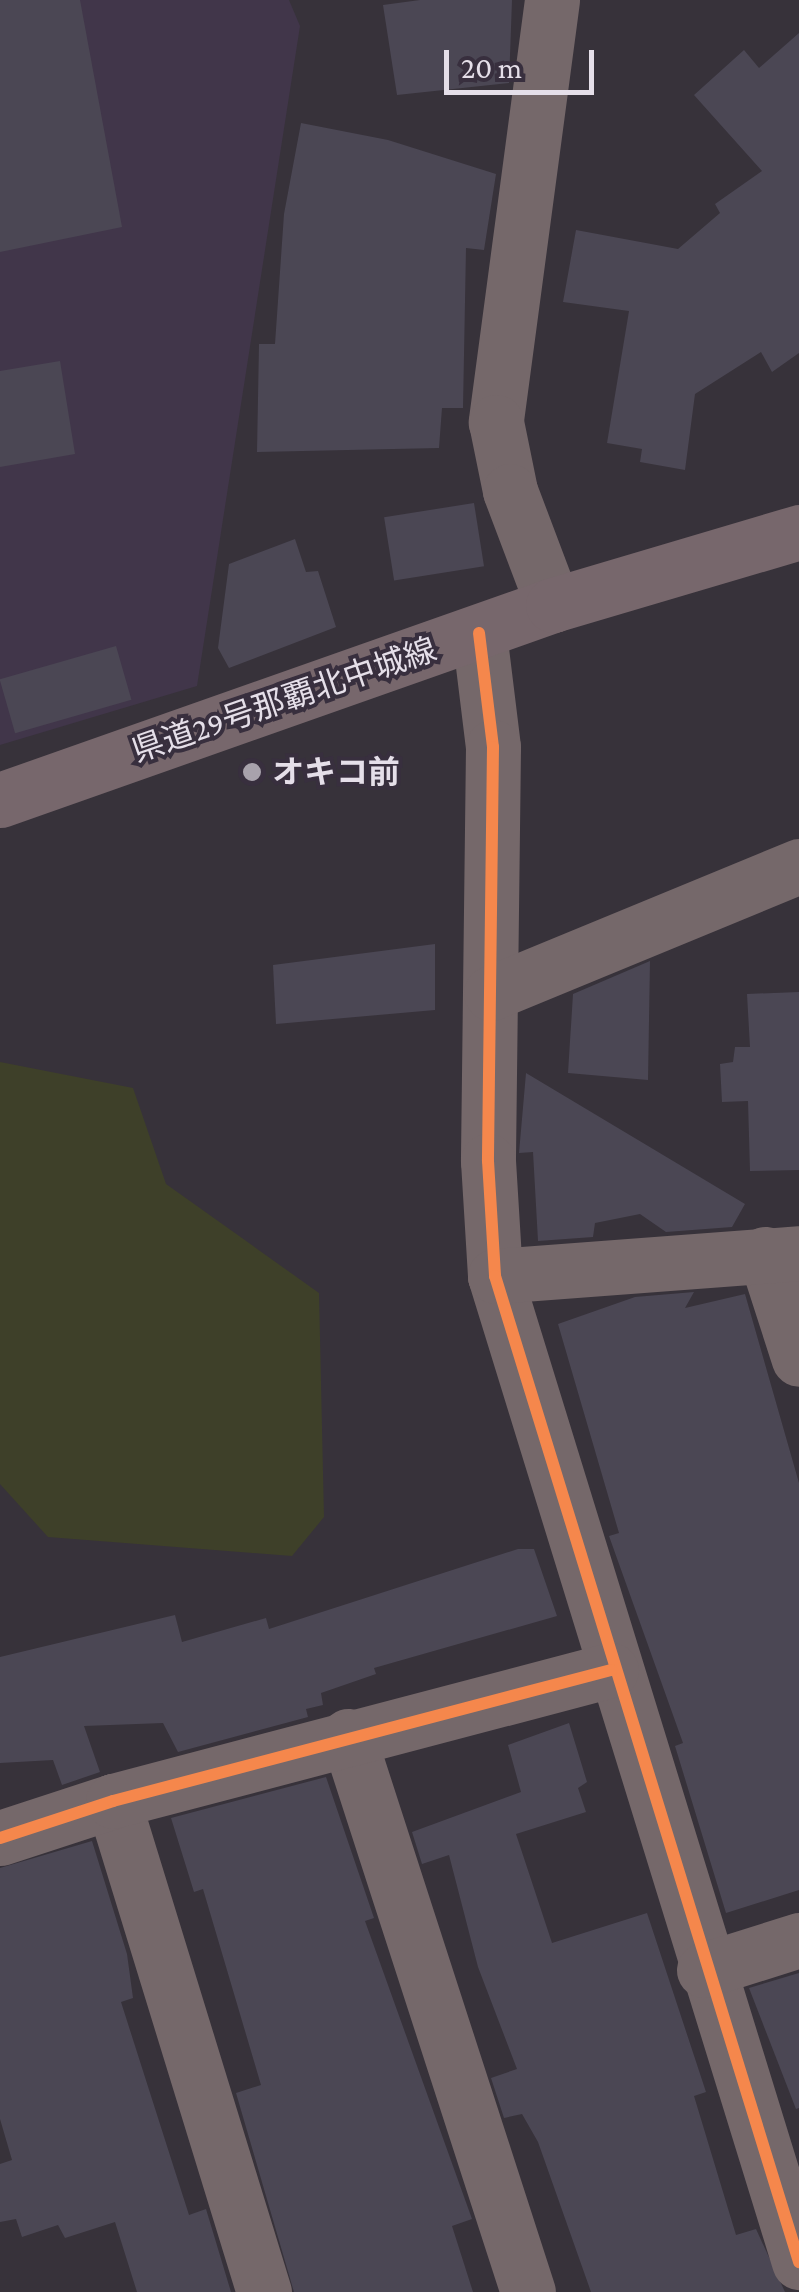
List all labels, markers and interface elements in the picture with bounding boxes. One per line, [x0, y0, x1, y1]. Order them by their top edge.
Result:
scale bar [449, 30, 599, 92]
text: 20 m [461, 51, 522, 84]
street label: 県道29号那覇北中城線 [127, 630, 441, 770]
place label: オキコ前 [272, 753, 400, 791]
marker: オキコ前 [241, 761, 263, 783]

